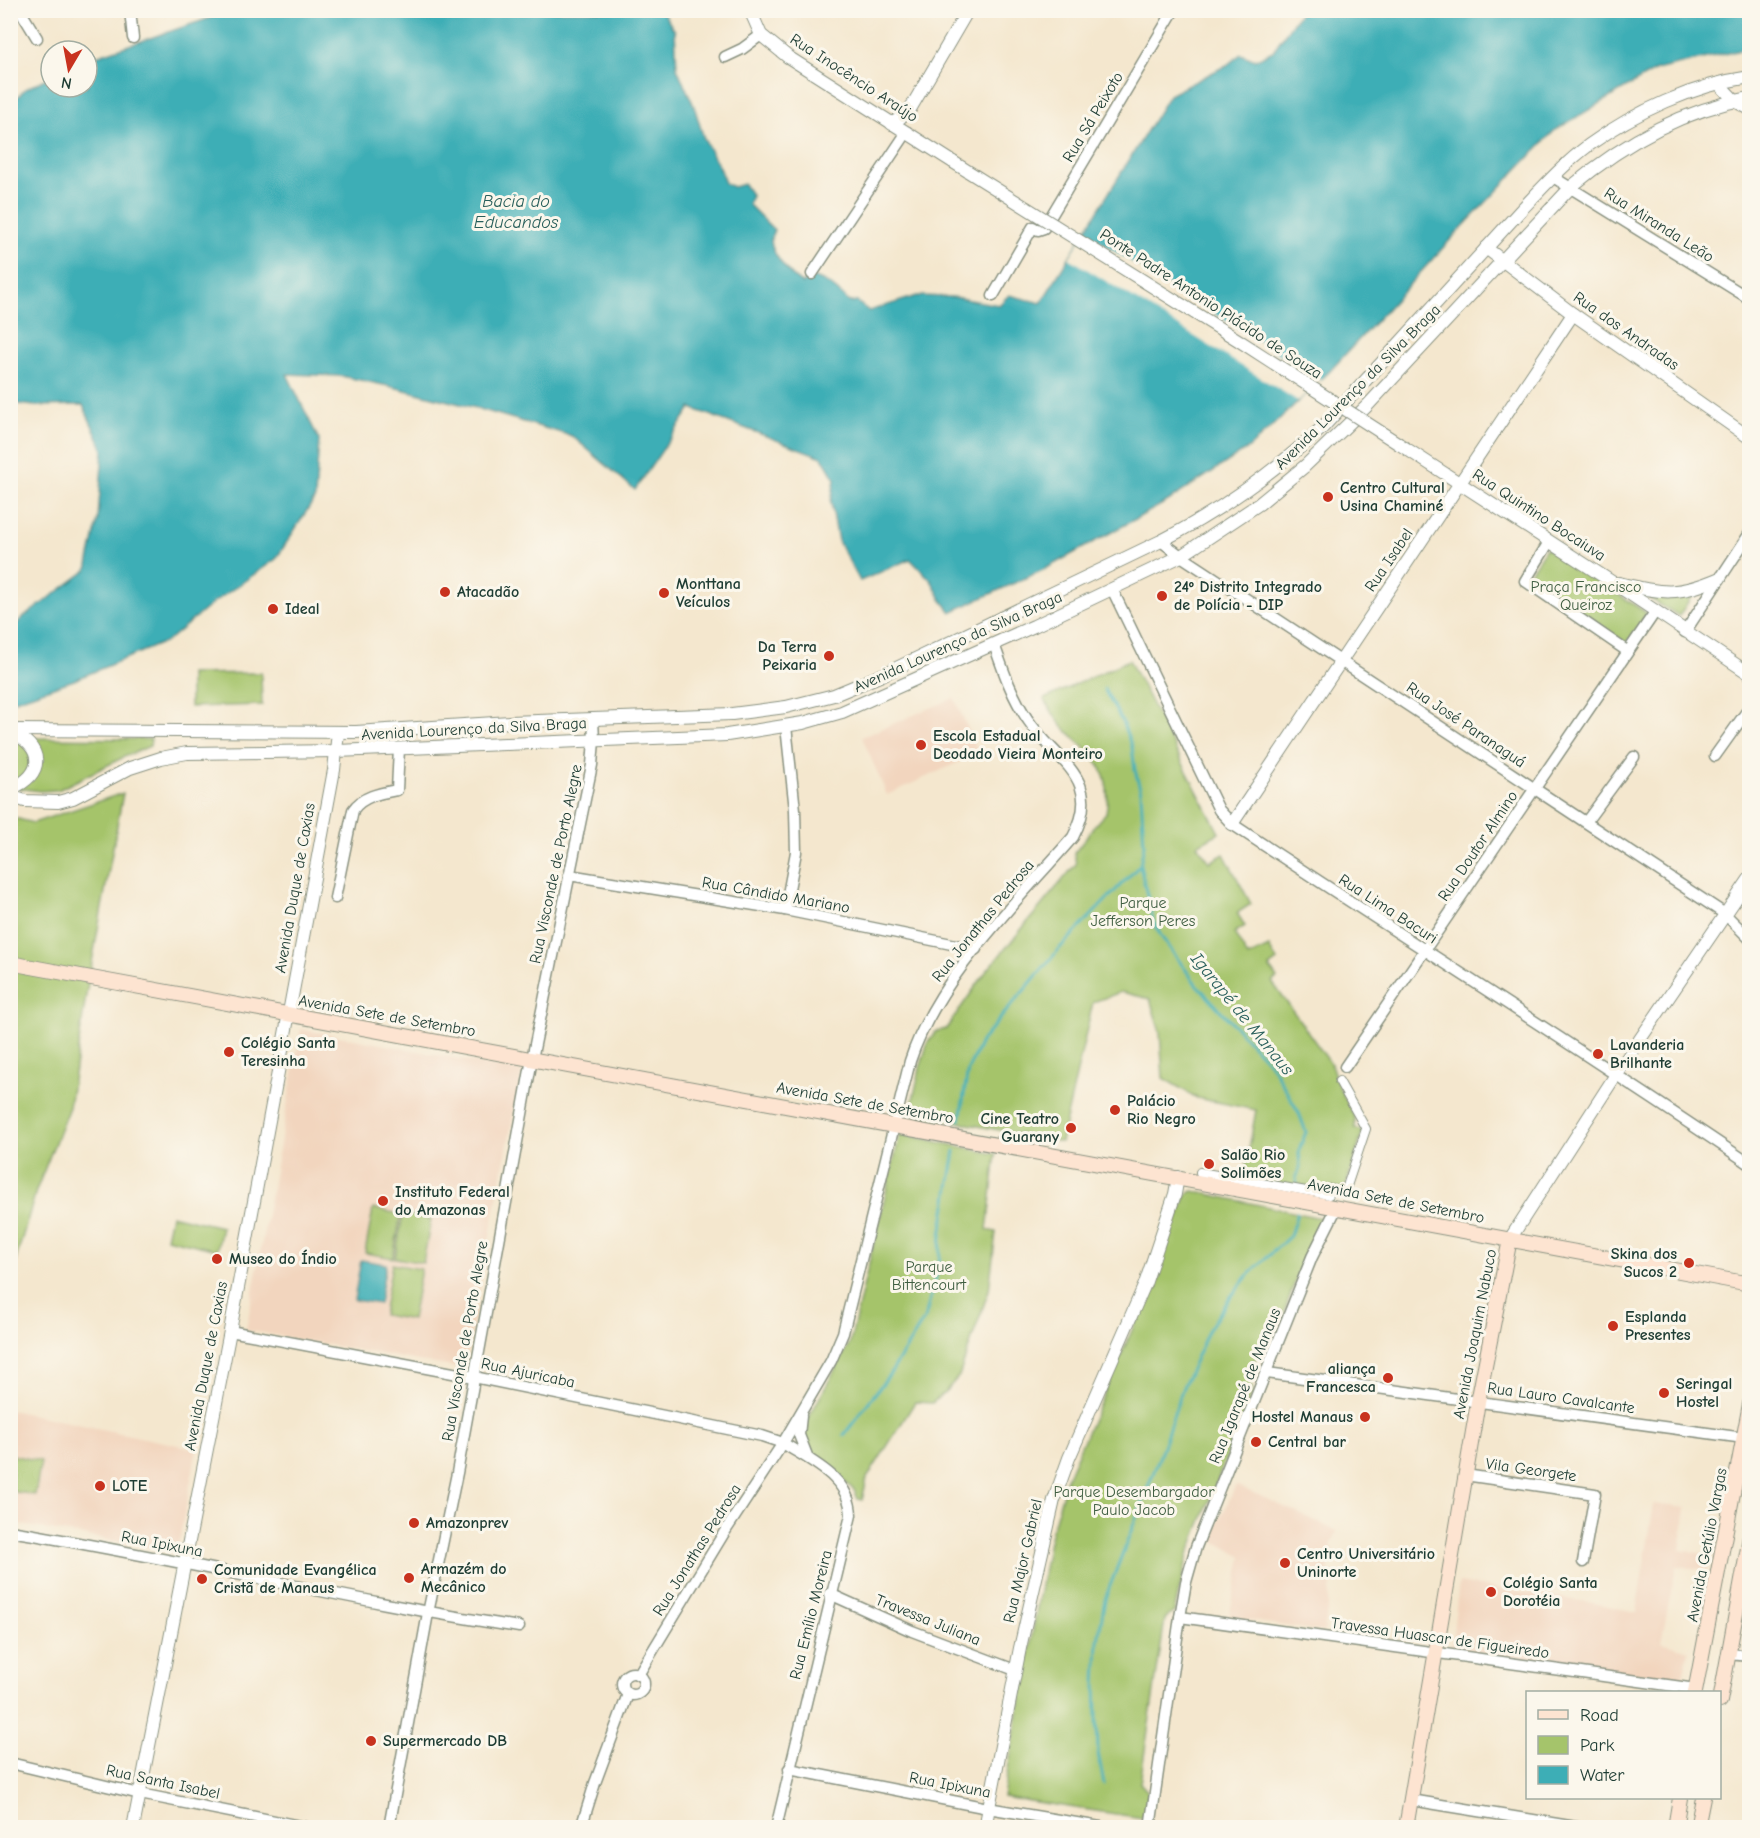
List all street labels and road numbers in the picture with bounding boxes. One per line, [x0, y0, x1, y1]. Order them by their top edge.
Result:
street label: Rua Inocêncio Araújo [787, 30, 921, 126]
street label: Rua Sá Peixoto [1059, 69, 1127, 165]
street label: Rua Miranda Leão [1601, 184, 1717, 266]
street label: Ponte Padre Antonio Plácido de Souza [1097, 225, 1325, 383]
street label: Rua dos Andradas [1570, 288, 1682, 374]
street label: Avenida Lourenço da Silva Braga [1272, 301, 1444, 473]
street label: Rua Quintino Bocaiuva [1469, 465, 1609, 565]
street label: Rua Isabel [1361, 525, 1417, 595]
street label: Avenida Lourenço da Silva Braga [851, 588, 1065, 696]
street label: Rua José Paranaguá [1403, 678, 1529, 772]
street label: Avenida Lourenço da Silva Braga [361, 714, 587, 744]
street label: Rua Visconde de Porto Alegre [526, 763, 586, 965]
street label: Rua Doutor Almino [1434, 787, 1522, 905]
street label: Avenida Duque de Caxias [271, 801, 319, 974]
street label: Rua Jonathas Pedrosa [928, 856, 1038, 986]
street label: Rua Lima Bacuri [1335, 870, 1441, 948]
street label: Rua Cândido Mariano [701, 873, 851, 917]
street label: Avenida Sete de Setembro [297, 992, 477, 1040]
street label: Avenida Sete de Setembro [775, 1079, 955, 1127]
street label: Avenida Sete de Setembro [1306, 1175, 1486, 1227]
street label: Rua Visconde de Porto Alegre [438, 1239, 492, 1443]
street label: Avenida Joaquim Nabuco [1450, 1248, 1500, 1420]
street label: Avenida Duque de Caxias [181, 1279, 231, 1452]
street label: Rua Igarapé de Manaus [1206, 1305, 1285, 1466]
street label: Rua Ajuricaba [479, 1354, 577, 1392]
street label: Rua Lauro Cavalcante [1486, 1379, 1636, 1417]
street label: Vila Georgete [1484, 1455, 1578, 1485]
street label: Avenida Getúlio Vargas [1683, 1466, 1731, 1624]
street label: Rua Jonathas Pedrosa [649, 1481, 745, 1619]
street label: Rua Major Gabriel [1000, 1497, 1046, 1625]
street label: Rua Ipixuna [120, 1527, 204, 1561]
street label: Rua Emílio Moreira [786, 1548, 836, 1682]
street label: Travessa Juliana [873, 1591, 983, 1649]
street label: Travessa Huascar de Figueiredo [1330, 1614, 1550, 1662]
street label: Rua Santa Isabel [104, 1761, 222, 1803]
street label: Rua Ipixuna [908, 1768, 992, 1802]

